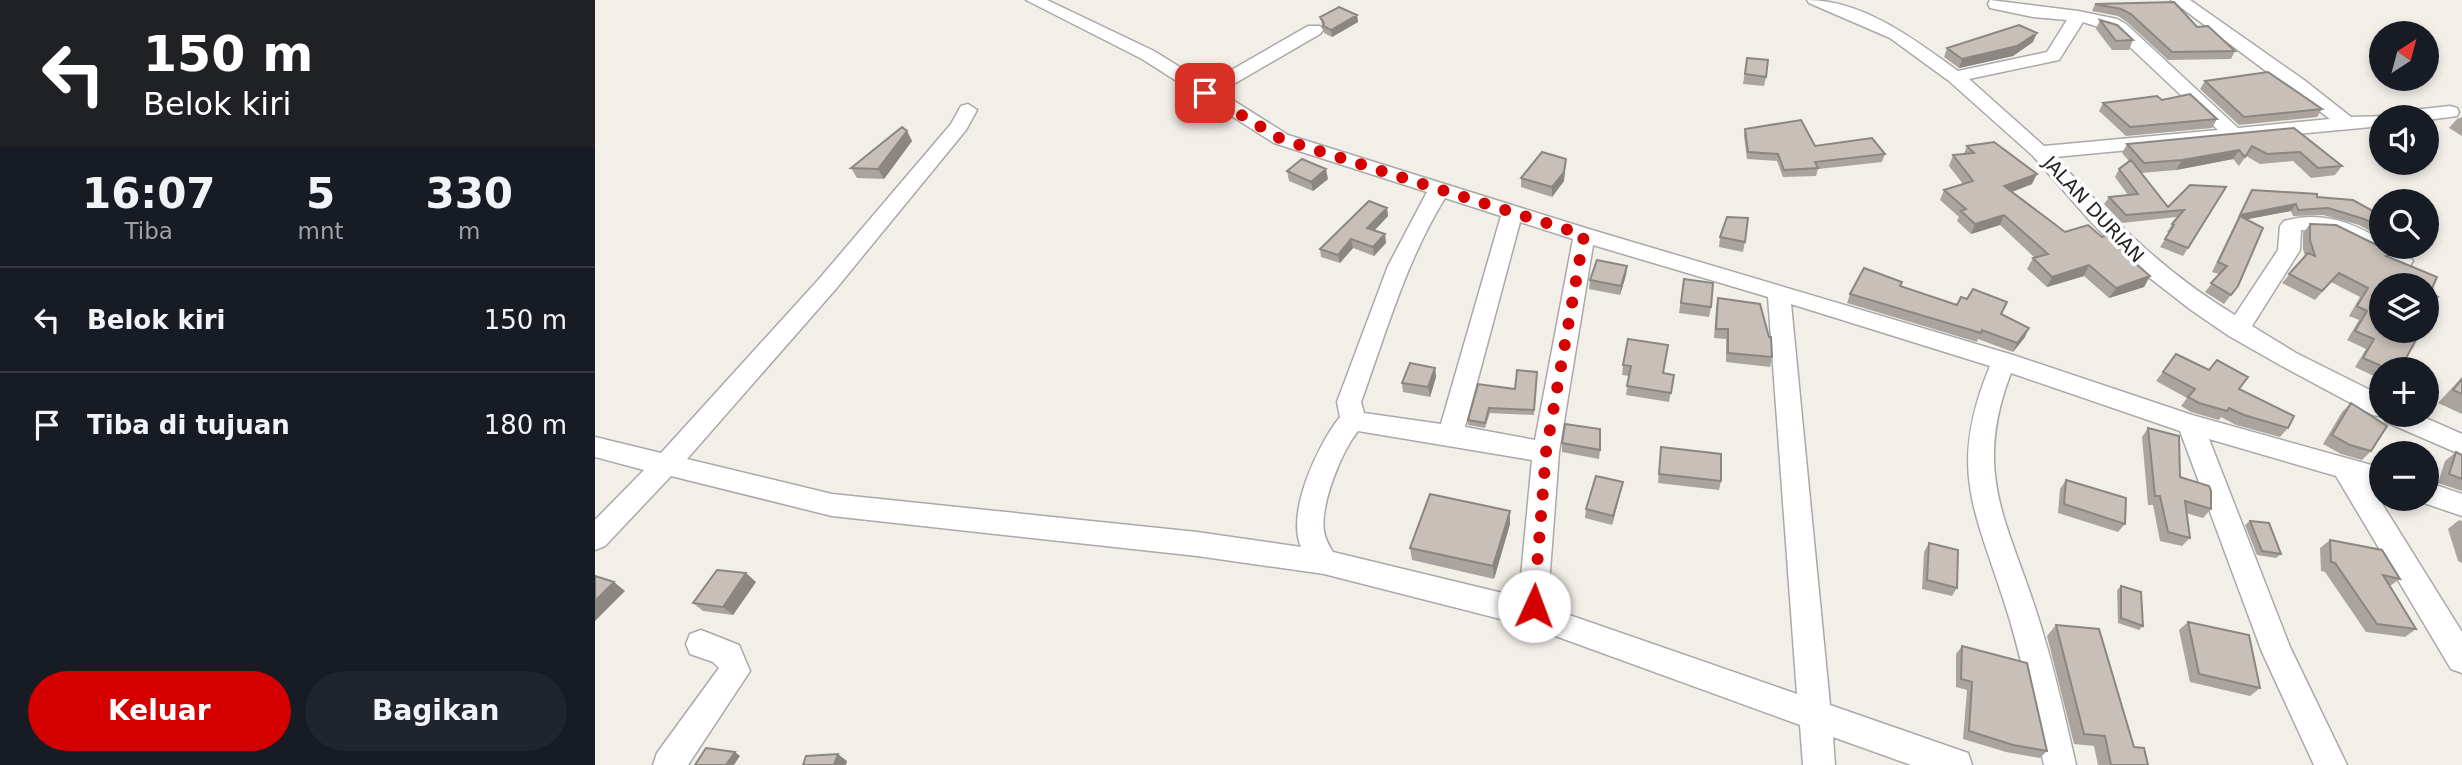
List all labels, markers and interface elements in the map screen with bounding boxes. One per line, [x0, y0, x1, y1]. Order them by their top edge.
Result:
north arrow [2369, 21, 2439, 91]
map controls [2369, 21, 2439, 511]
text: 150 m [143, 26, 313, 83]
icon: left [28, 28, 119, 119]
pin [1175, 63, 1235, 123]
icon: arrive [1186, 74, 1224, 112]
text: Belok kiri [143, 85, 291, 123]
button: sound [2369, 105, 2439, 175]
street label: JALAN DURIAN [2039, 151, 2149, 267]
text: 16:07 [82, 169, 216, 218]
text: 5 [306, 169, 335, 218]
text: 330 [425, 169, 513, 218]
button: search [2369, 189, 2439, 259]
text: Tiba [125, 218, 173, 244]
text: mnt [298, 218, 344, 244]
text: m [458, 218, 480, 244]
button: layers [2369, 273, 2439, 343]
icon: left [28, 301, 66, 339]
text: Belok kiri [87, 305, 226, 335]
text: 150 m [484, 305, 567, 335]
button: + [2369, 357, 2439, 427]
icon: arrive [28, 406, 66, 444]
text: Tiba di tujuan [87, 410, 290, 440]
text: 180 m [484, 410, 567, 440]
button: − [2369, 441, 2439, 511]
position arrow [1497, 569, 1571, 643]
button: Keluar [28, 671, 291, 751]
button: Bagikan [305, 671, 567, 751]

